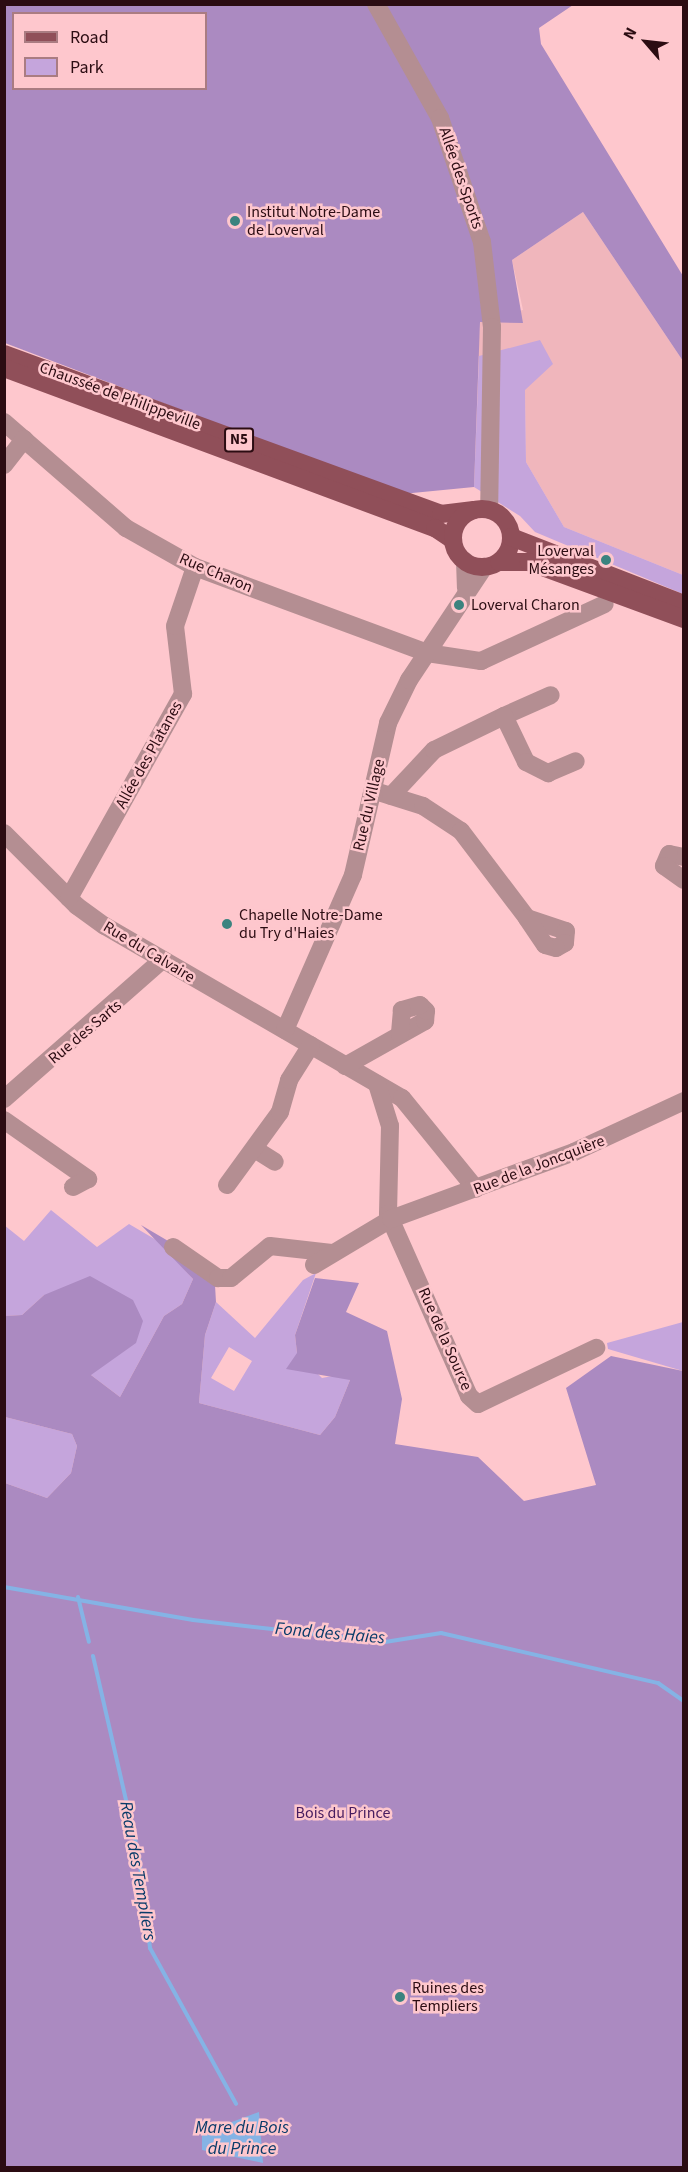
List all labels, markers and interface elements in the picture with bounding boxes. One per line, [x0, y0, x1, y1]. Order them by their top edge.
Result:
legend [12, 12, 207, 90]
north arrow [616, 12, 676, 72]
text: N [618, 24, 642, 43]
text: Road [70, 25, 109, 50]
text: Park [70, 55, 104, 80]
street label: Allée des Sports [435, 125, 487, 231]
place label: Institut Notre-Dame de Loverval [247, 202, 380, 240]
marker: Institut Notre-Dame de Loverval [228, 214, 242, 228]
street label: Chaussée de Philippeville [37, 358, 203, 434]
road number: N5 [224, 428, 254, 452]
place label: Loverval Mésanges [528, 541, 594, 579]
street label: Rue Charon [177, 549, 255, 597]
marker: Loverval Mésanges [599, 553, 613, 567]
place label: Loverval Charon [471, 595, 580, 615]
marker: Loverval Charon [452, 598, 466, 612]
street label: Allée des Platanes [111, 698, 187, 812]
street label: Rue du Village [349, 757, 389, 853]
place label: Chapelle Notre-Dame du Try d'Haies [239, 905, 383, 943]
street label: Rue du Calvaire [100, 917, 198, 987]
marker: Chapelle Notre-Dame du Try d'Haies [220, 917, 234, 931]
street label: Rue des Sarts [44, 996, 126, 1068]
street label: Rue de la Joncquière [471, 1131, 607, 1199]
street label: Rue de la Source [414, 1285, 476, 1393]
water label: Fond des Haies [274, 1618, 386, 1650]
water label: Reau des Templiers [114, 1800, 160, 1942]
park label: Bois du Prince [296, 1803, 390, 1823]
place label: Ruines des Templiers [412, 1978, 484, 2016]
marker: Ruines des Templiers [393, 1990, 407, 2004]
water label: Mare du Bois du Prince [195, 2118, 289, 2160]

